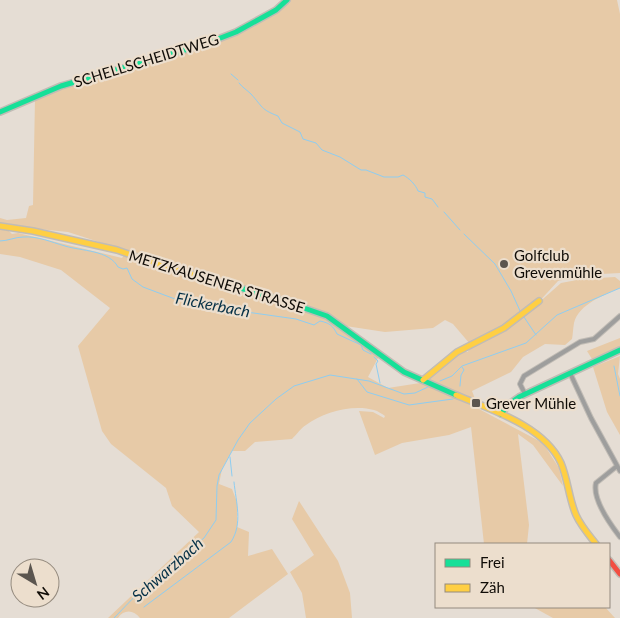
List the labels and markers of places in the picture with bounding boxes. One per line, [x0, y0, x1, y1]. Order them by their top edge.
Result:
place label: Golfclub Grevenmühle [514, 246, 602, 281]
marker: Golfclub Grevenmühle [498, 258, 510, 270]
place label: Grever Mühle [486, 394, 576, 412]
marker: Grever Mühle [470, 397, 482, 409]

